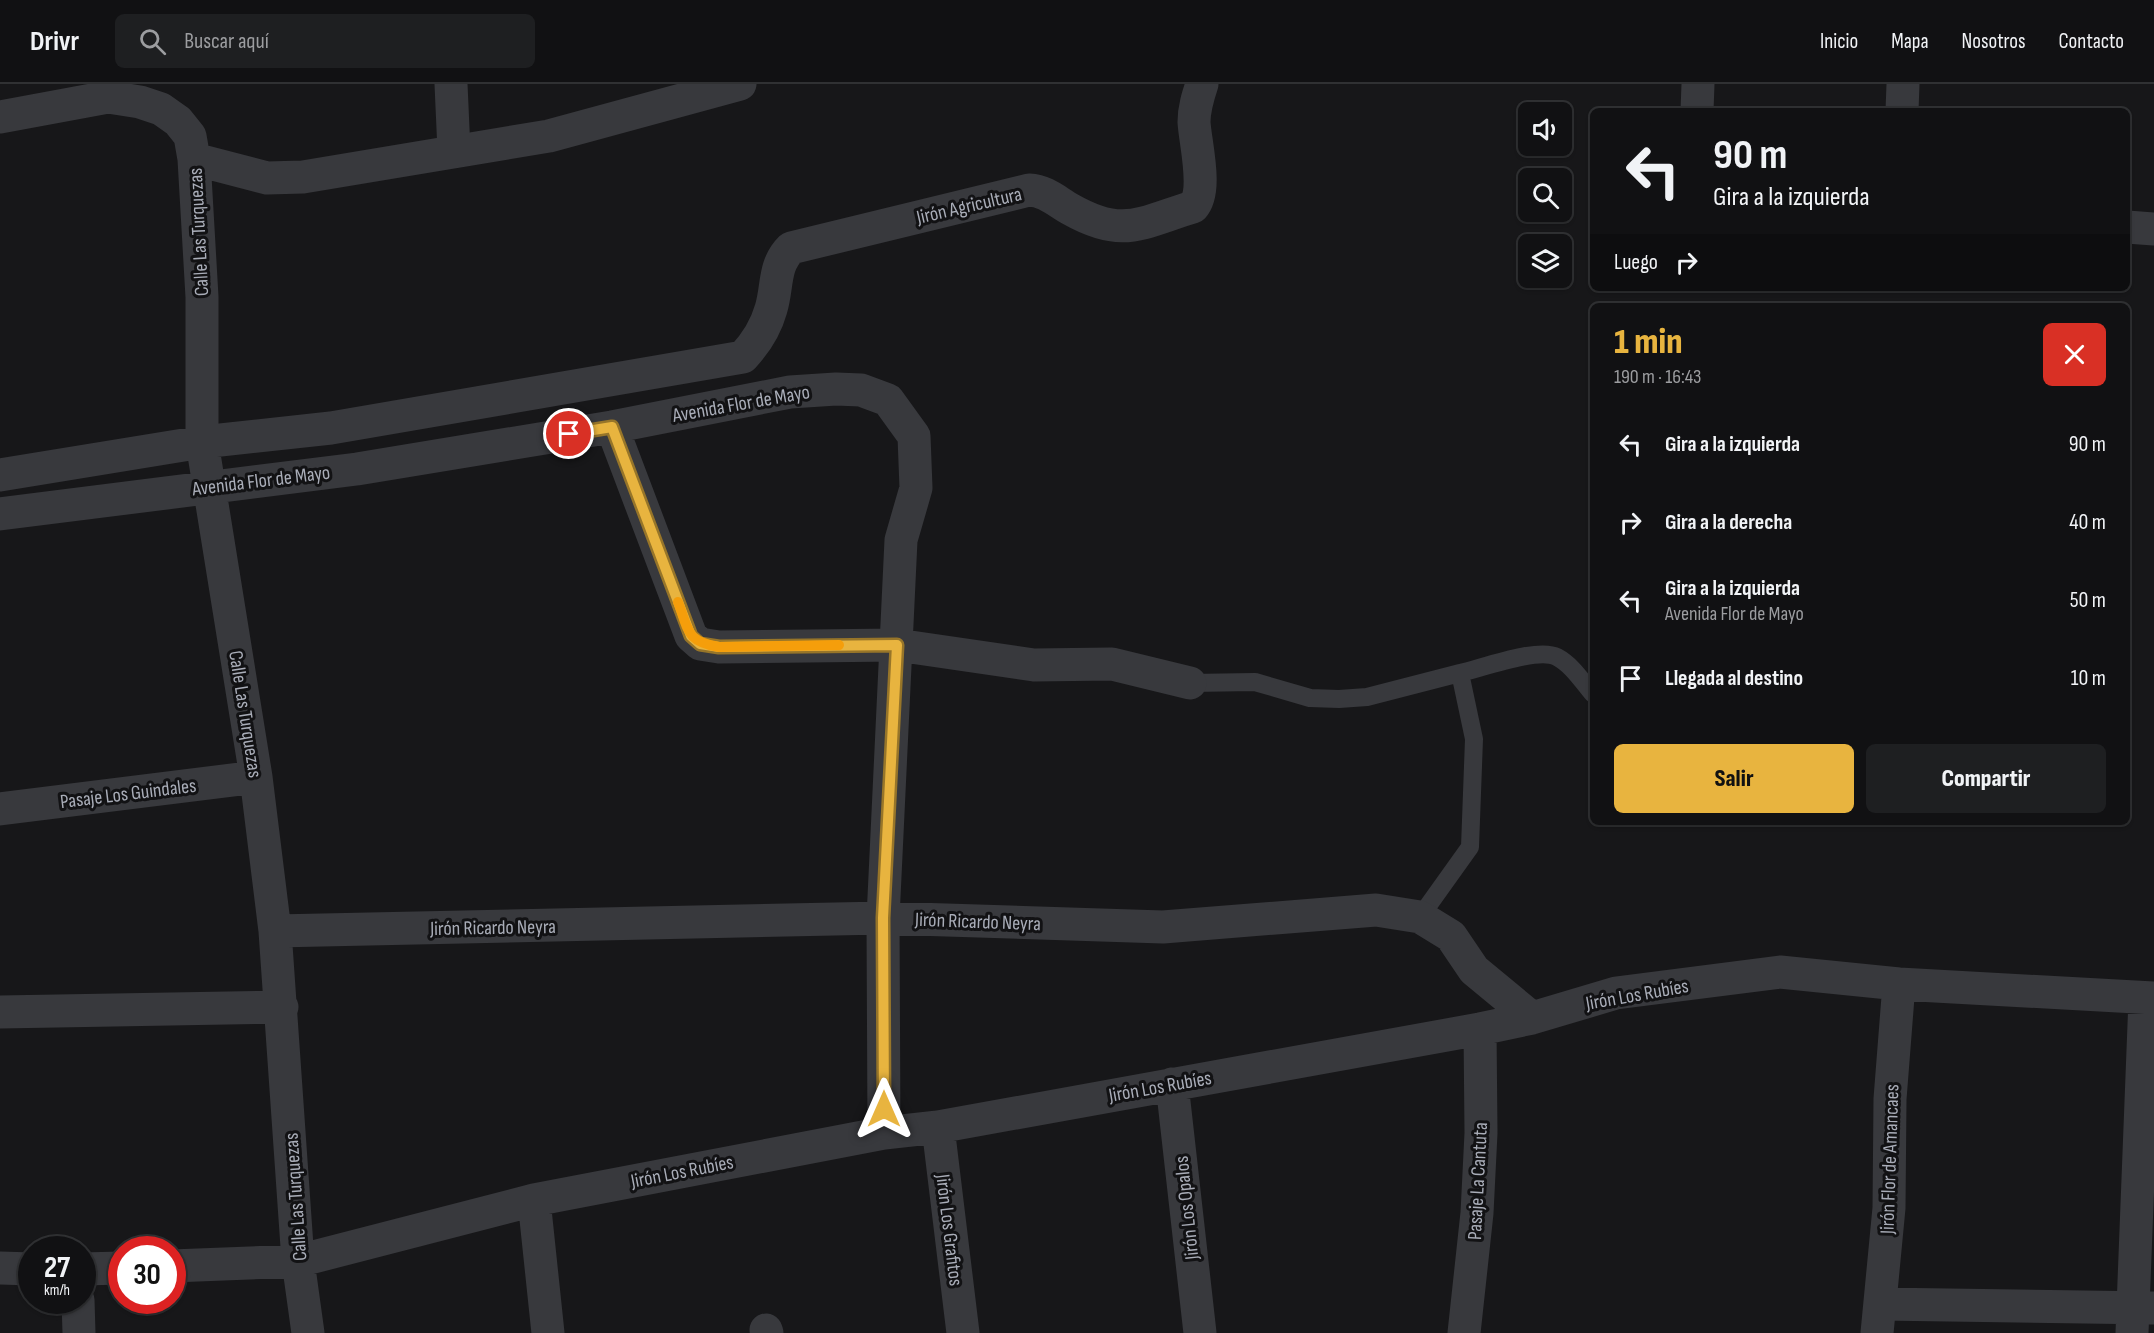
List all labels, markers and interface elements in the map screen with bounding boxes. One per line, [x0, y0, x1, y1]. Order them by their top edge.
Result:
search box [115, 14, 535, 68]
text: Drivr [30, 25, 79, 58]
icon: search [136, 25, 169, 58]
text: Buscar aquí [184, 28, 269, 55]
text: Inicio [1820, 29, 1858, 54]
text: Mapa [1891, 29, 1929, 54]
text: Nosotros [1962, 29, 2026, 54]
text: Contacto [2059, 29, 2124, 54]
map controls [1518, 102, 1572, 288]
button: sound [1518, 102, 1572, 156]
text: 90 m [1713, 130, 1787, 181]
icon: left [1614, 132, 1692, 210]
street label: Calle Las Turquezas [184, 167, 214, 297]
button: search [1518, 168, 1572, 222]
text: Gira a la izquierda [1713, 181, 1870, 213]
street label: Jirón Agricultura [913, 182, 1024, 230]
button: layers [1518, 234, 1572, 288]
icon: right [1670, 246, 1703, 279]
text: Luego [1614, 249, 1658, 276]
text: 1 min [1614, 321, 1682, 364]
button: close [2043, 323, 2106, 386]
text: 190 m · 16:43 [1614, 365, 1702, 389]
street label: Avenida Flor de Mayo [670, 380, 812, 428]
pin [543, 408, 594, 459]
icon: arrive [552, 417, 585, 450]
icon: left [1614, 428, 1647, 461]
text: Gira a la izquierda [1665, 431, 1800, 458]
text: 90 m [2069, 431, 2106, 458]
street label: Avenida Flor de Mayo [190, 461, 331, 501]
icon: right [1614, 506, 1647, 539]
text: Gira a la derecha [1665, 509, 1792, 536]
text: 40 m [2069, 509, 2106, 536]
text: Gira a la izquierda [1665, 575, 1800, 602]
icon: left [1614, 584, 1647, 617]
text: 50 m [2070, 587, 2106, 614]
text: Avenida Flor de Mayo [1665, 602, 1804, 626]
street label: Calle Las Turquezas [223, 649, 267, 779]
icon: arrive [1614, 662, 1647, 695]
text: Llegada al destino [1665, 665, 1803, 692]
text: 10 m [2071, 665, 2106, 692]
button: Salir [1614, 744, 1854, 813]
button: Compartir [1866, 744, 2106, 813]
street label: Pasaje Los Guindales [59, 774, 198, 814]
street label: Jirón Ricardo Neyra [914, 908, 1041, 936]
street label: Jirón Ricardo Neyra [429, 915, 556, 941]
street label: Jirón Los Rubíes [1583, 974, 1690, 1016]
street label: Jirón Los Rubíes [1106, 1066, 1213, 1108]
position arrow [852, 1077, 916, 1141]
street label: Jirón Flor de Amancaes [1875, 1084, 1905, 1235]
street label: Pasaje La Cantuta [1463, 1122, 1493, 1240]
street label: Calle Las Turquezas [280, 1132, 312, 1262]
street label: Jirón Los Rubíes [628, 1150, 736, 1194]
street label: Jirón Los Opalos [1170, 1155, 1204, 1262]
street label: Jirón Los Grafitos [930, 1172, 968, 1287]
speed limit sign: 30 [108, 1236, 186, 1314]
text: 27 [44, 1250, 70, 1286]
text: km/h [44, 1281, 70, 1300]

